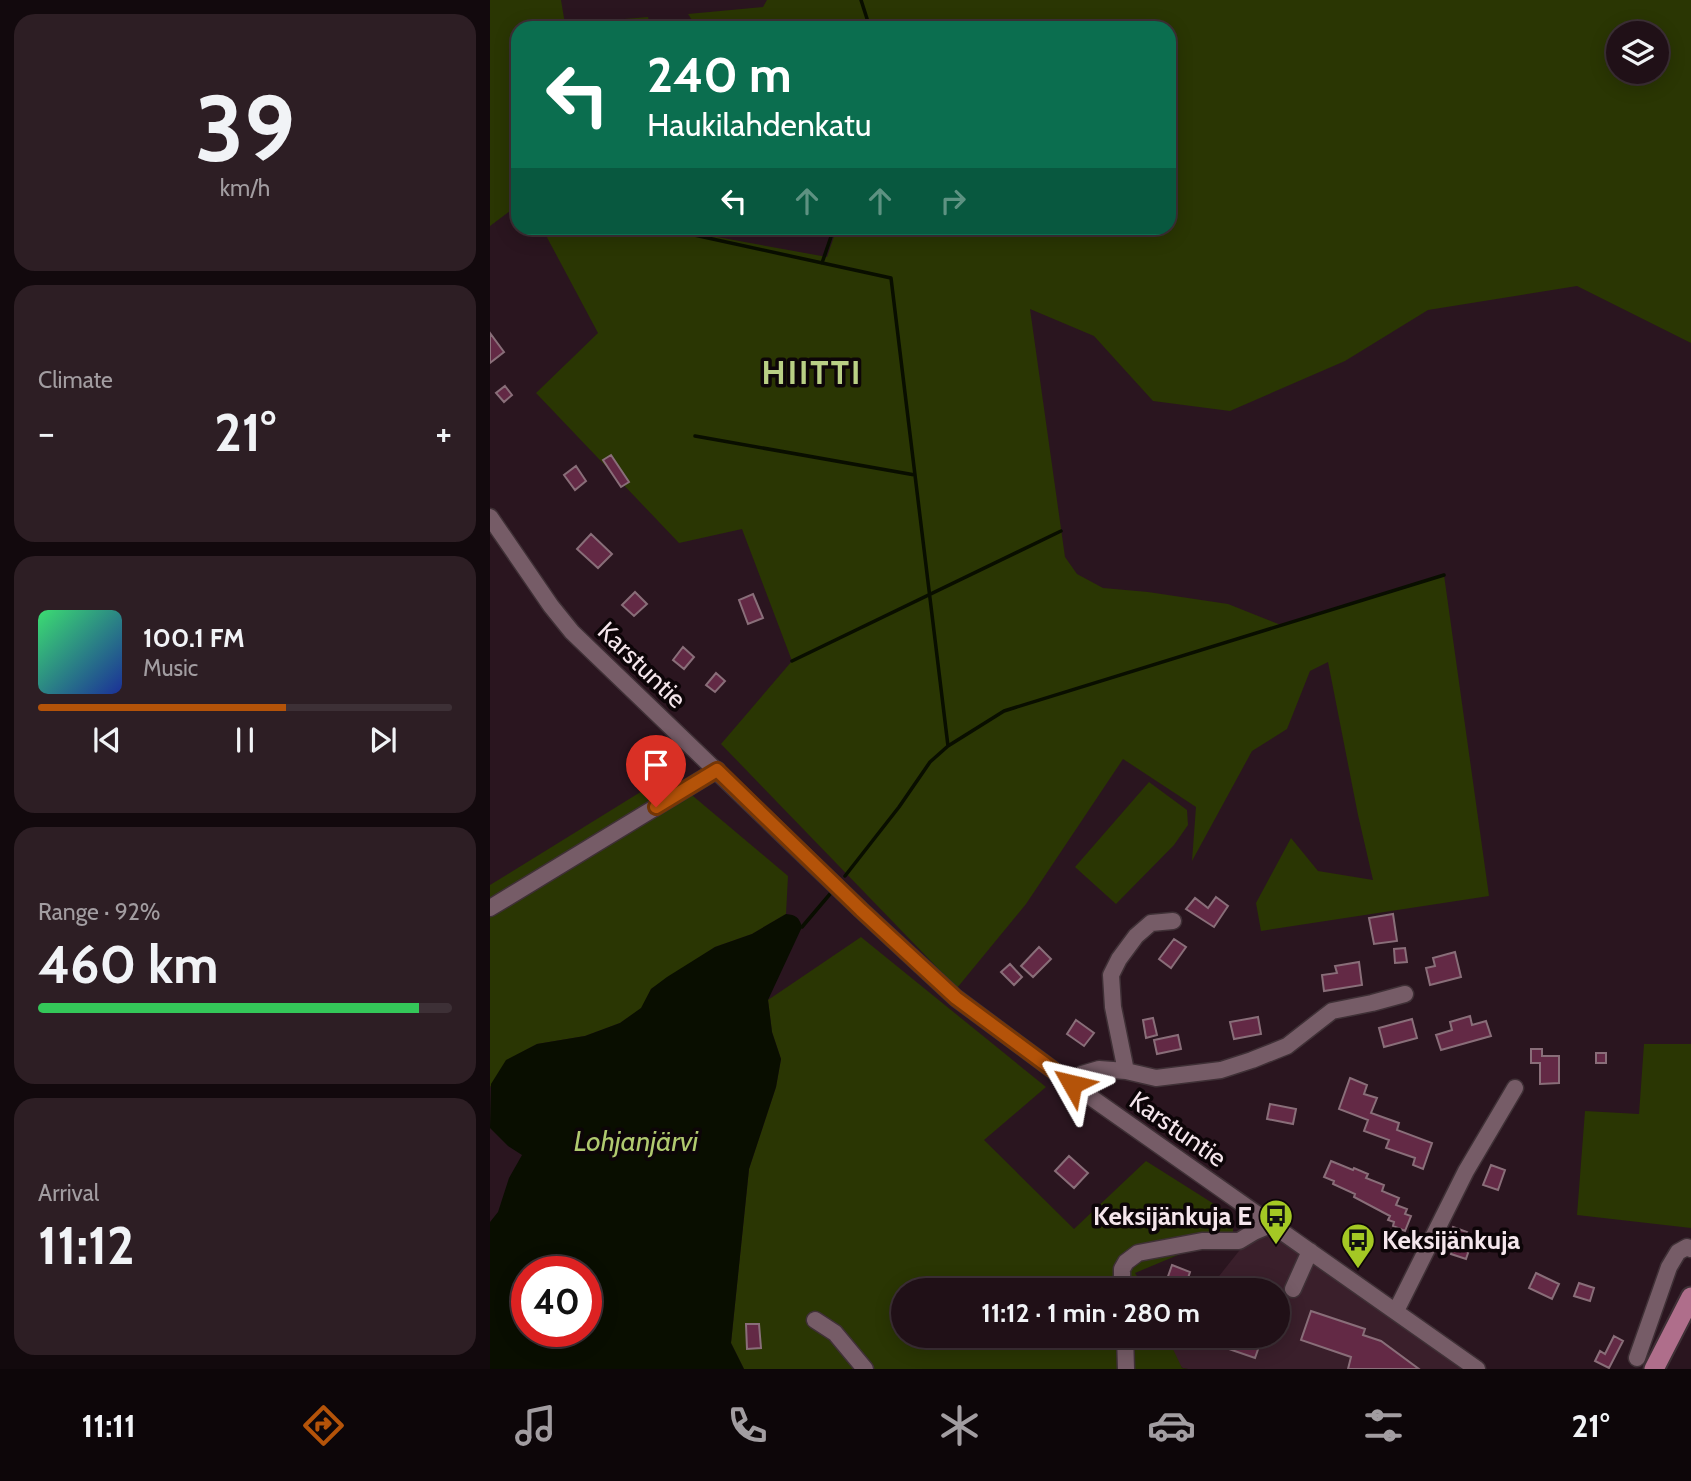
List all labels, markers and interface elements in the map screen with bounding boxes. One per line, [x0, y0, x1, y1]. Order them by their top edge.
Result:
map controls [1606, 21, 1669, 84]
button: layers [1606, 21, 1669, 84]
text: 240 m [647, 45, 792, 104]
icon: left [532, 49, 623, 140]
text: 39 [195, 73, 295, 184]
text: Haukilahdenkatu [647, 105, 872, 144]
text: km/h [220, 174, 270, 202]
icon: left [715, 182, 753, 220]
icon: ahead [788, 182, 826, 220]
icon: ahead [861, 182, 899, 220]
icon: right [934, 182, 972, 220]
district label: HIITTI [762, 352, 862, 392]
text: Climate [38, 366, 113, 394]
text: 21° [214, 401, 276, 464]
text: − [38, 409, 55, 456]
text: + [435, 409, 452, 456]
street label: Karstuntie [591, 615, 693, 715]
text: 100.1 FM [143, 622, 245, 654]
text: Music [143, 654, 198, 682]
icon: previous [88, 721, 126, 759]
icon: pause [226, 721, 264, 759]
icon: next [364, 721, 402, 759]
pin [626, 735, 686, 807]
icon: arrive [637, 746, 675, 784]
text: Range · 92% [38, 898, 161, 926]
text: 460 km [38, 933, 218, 996]
position arrow [1035, 1047, 1109, 1121]
street label: Karstuntie [1124, 1084, 1232, 1174]
water label: Lohjanjärvi [574, 1124, 699, 1158]
text: Arrival [38, 1179, 99, 1207]
bus stop icon: Keksijänkuja E [1257, 1197, 1295, 1246]
place label: Keksijänkuja E [1093, 1200, 1252, 1232]
text: 11:12 [38, 1214, 135, 1277]
bus stop icon: Keksijänkuja [1339, 1221, 1377, 1270]
place label: Keksijänkuja [1382, 1224, 1520, 1256]
speed limit sign: 40 [511, 1256, 602, 1347]
text: 11:12 · 1 min · 280 m [981, 1297, 1200, 1329]
icon: directions [299, 1401, 348, 1450]
icon: music [511, 1401, 560, 1450]
icon: phone [723, 1401, 772, 1450]
icon: climate [935, 1401, 984, 1450]
icon: car [1147, 1401, 1196, 1450]
icon: filters [1359, 1401, 1408, 1450]
text: 11:11 [82, 1406, 136, 1445]
text: 21° [1571, 1406, 1609, 1445]

